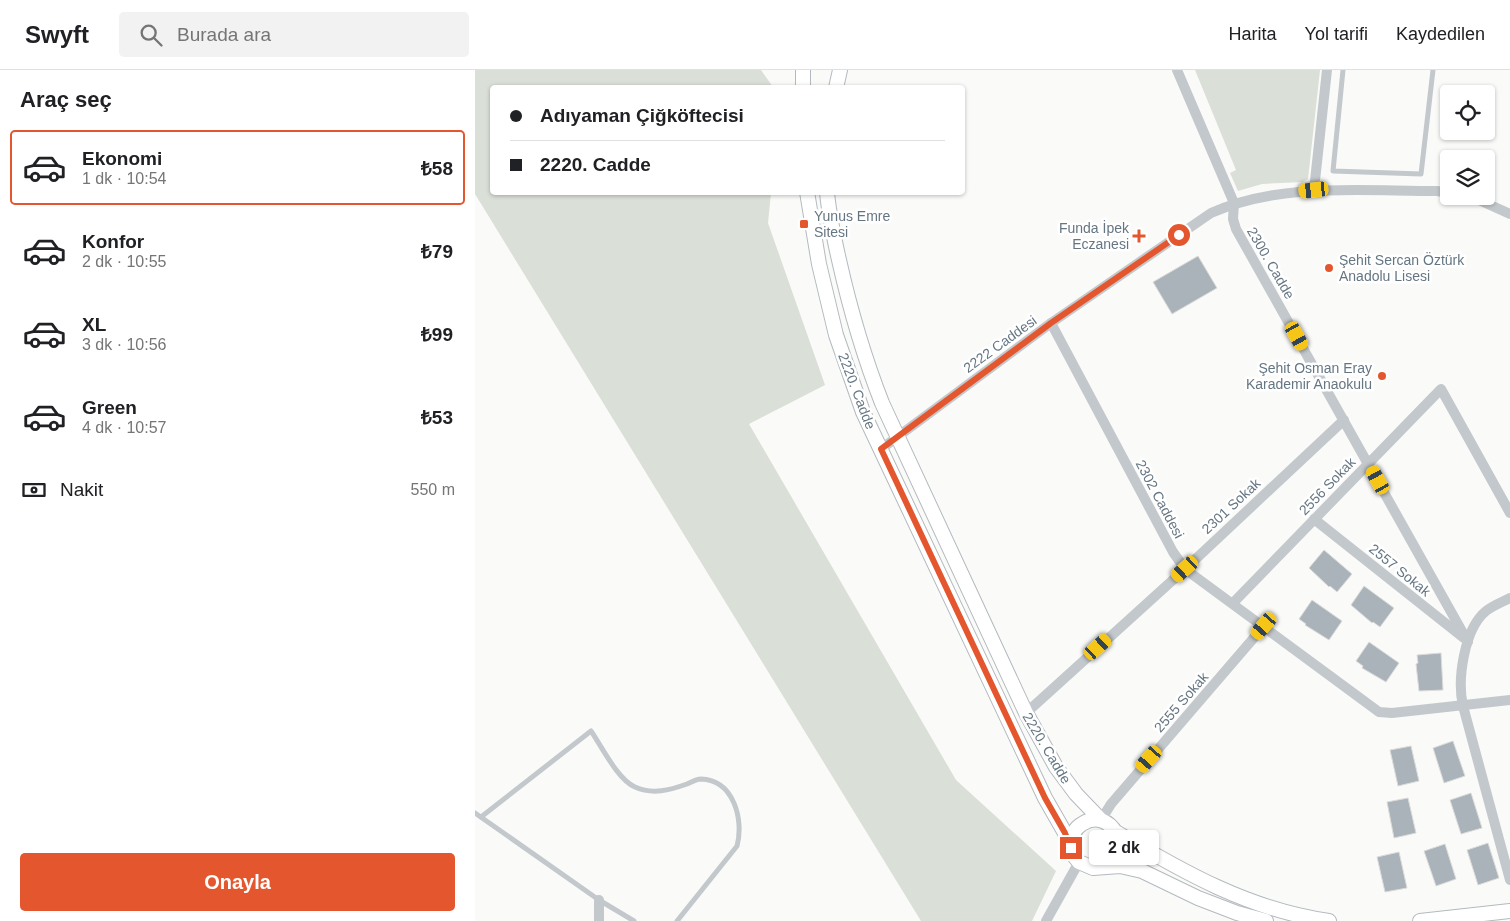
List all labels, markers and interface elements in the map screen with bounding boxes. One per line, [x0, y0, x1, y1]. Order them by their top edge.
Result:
search box [119, 12, 469, 57]
text: Swyft [25, 21, 89, 48]
icon: search [137, 21, 165, 49]
text: Burada ara [177, 24, 271, 45]
text: Harita [1229, 24, 1277, 44]
text: Yol tarifi [1305, 24, 1368, 44]
text: Kaydedilen [1396, 24, 1485, 44]
map controls [1440, 85, 1495, 205]
button: locate [1440, 85, 1495, 140]
text: Araç seç [20, 87, 112, 112]
text: Adıyaman Çiğköftecisi [540, 105, 744, 126]
icon: car [22, 145, 67, 190]
text: Ekonomi [82, 148, 162, 169]
button: layers [1440, 150, 1495, 205]
text: 2220. Cadde [540, 154, 651, 175]
text: ₺58 [421, 158, 453, 179]
text: 1 dk · 10:54 [82, 170, 167, 187]
car [1298, 181, 1329, 199]
place label: Yunus Emre Sitesi [814, 208, 890, 240]
marker: Yunus Emre Sitesi [798, 218, 810, 230]
place label: Funda İpek Eczanesi [1059, 219, 1130, 252]
route start [1168, 224, 1190, 246]
street label: 2300. Cadde [1244, 224, 1298, 302]
icon: car [22, 228, 67, 273]
marker: Funda İpek Eczanesi [1133, 230, 1145, 242]
text: Konfor [82, 231, 144, 252]
text: ₺79 [421, 241, 453, 262]
place label: Şehit Sercan Öztürk Anadolu Lisesi [1339, 251, 1465, 284]
text: 2 dk · 10:55 [82, 253, 167, 270]
marker: Şehit Sercan Öztürk Anadolu Lisesi [1323, 262, 1335, 274]
icon: car [22, 311, 67, 356]
street label: 2222 Caddesi [960, 312, 1040, 376]
text: XL [82, 314, 106, 335]
car [1283, 319, 1310, 353]
text: ₺99 [421, 324, 453, 345]
text: 3 dk · 10:56 [82, 336, 167, 353]
street label: 2220. Cadde [835, 351, 879, 431]
place label: Şehit Osman Eray Karademir Anaokulu [1246, 360, 1372, 392]
marker: Şehit Osman Eray Karademir Anaokulu [1376, 370, 1388, 382]
icon: car [22, 394, 67, 439]
text: Green [82, 397, 137, 418]
text: ₺53 [421, 407, 453, 428]
text: 4 dk · 10:57 [82, 419, 167, 436]
street label: 2556 Sokak [1296, 453, 1359, 518]
street label: 2302 Caddesi [1133, 457, 1187, 541]
car [1364, 463, 1391, 497]
street label: 2301 Sokak [1199, 474, 1264, 537]
icon: cash [20, 476, 48, 504]
text: Nakit [60, 479, 103, 500]
text: 550 m [411, 481, 455, 498]
street label: 2557 Sokak [1366, 541, 1435, 600]
car [1168, 553, 1201, 585]
car [1248, 610, 1279, 642]
car [1081, 631, 1114, 663]
street label: 2555 Sokak [1151, 668, 1212, 735]
street label: 2220. Cadde [1019, 710, 1075, 787]
car [1133, 743, 1164, 775]
callout: 2 dk [1089, 830, 1159, 866]
route end [1060, 837, 1082, 859]
text: 2 dk [1108, 839, 1140, 856]
button: Onayla [20, 853, 455, 911]

